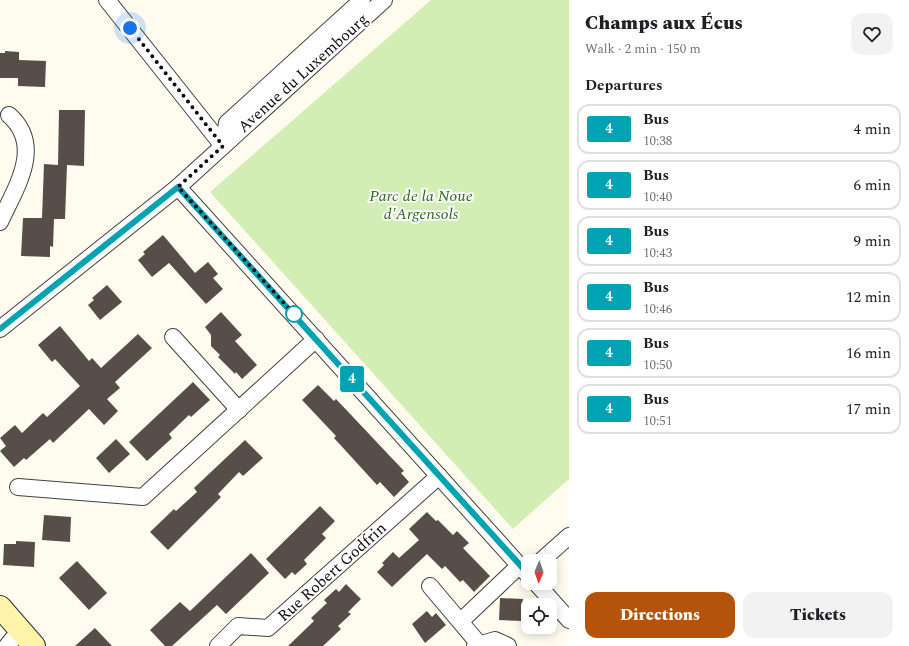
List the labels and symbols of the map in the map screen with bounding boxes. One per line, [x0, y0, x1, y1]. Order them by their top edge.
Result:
street label: Avenue du Luxembourg [232, 8, 374, 138]
your location [120, 18, 140, 38]
park label: Parc de la Noue d'Argensols [369, 184, 473, 226]
unlabelled marker [285, 305, 303, 323]
line badge: 4 [339, 366, 365, 392]
street label: Rue Robert Godfrin [272, 516, 392, 628]
north arrow [521, 554, 557, 590]

